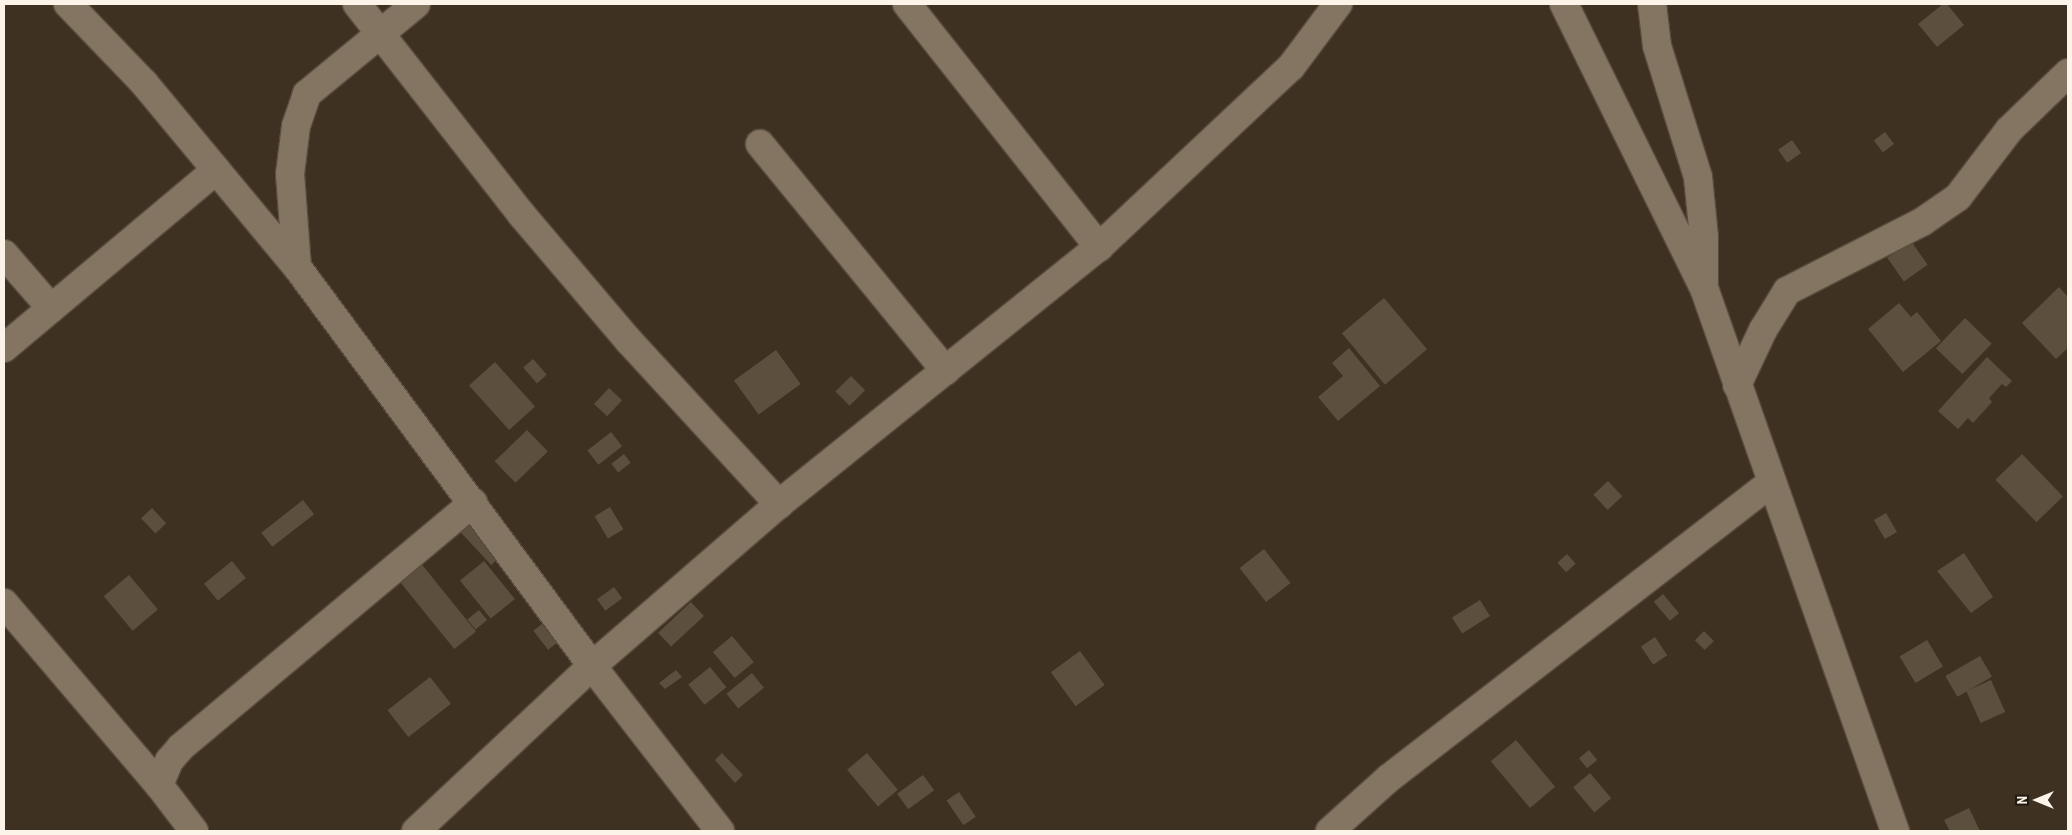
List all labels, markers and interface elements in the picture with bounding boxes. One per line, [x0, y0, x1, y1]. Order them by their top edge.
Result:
north arrow [2012, 775, 2062, 825]
text: N [2013, 796, 2031, 804]

